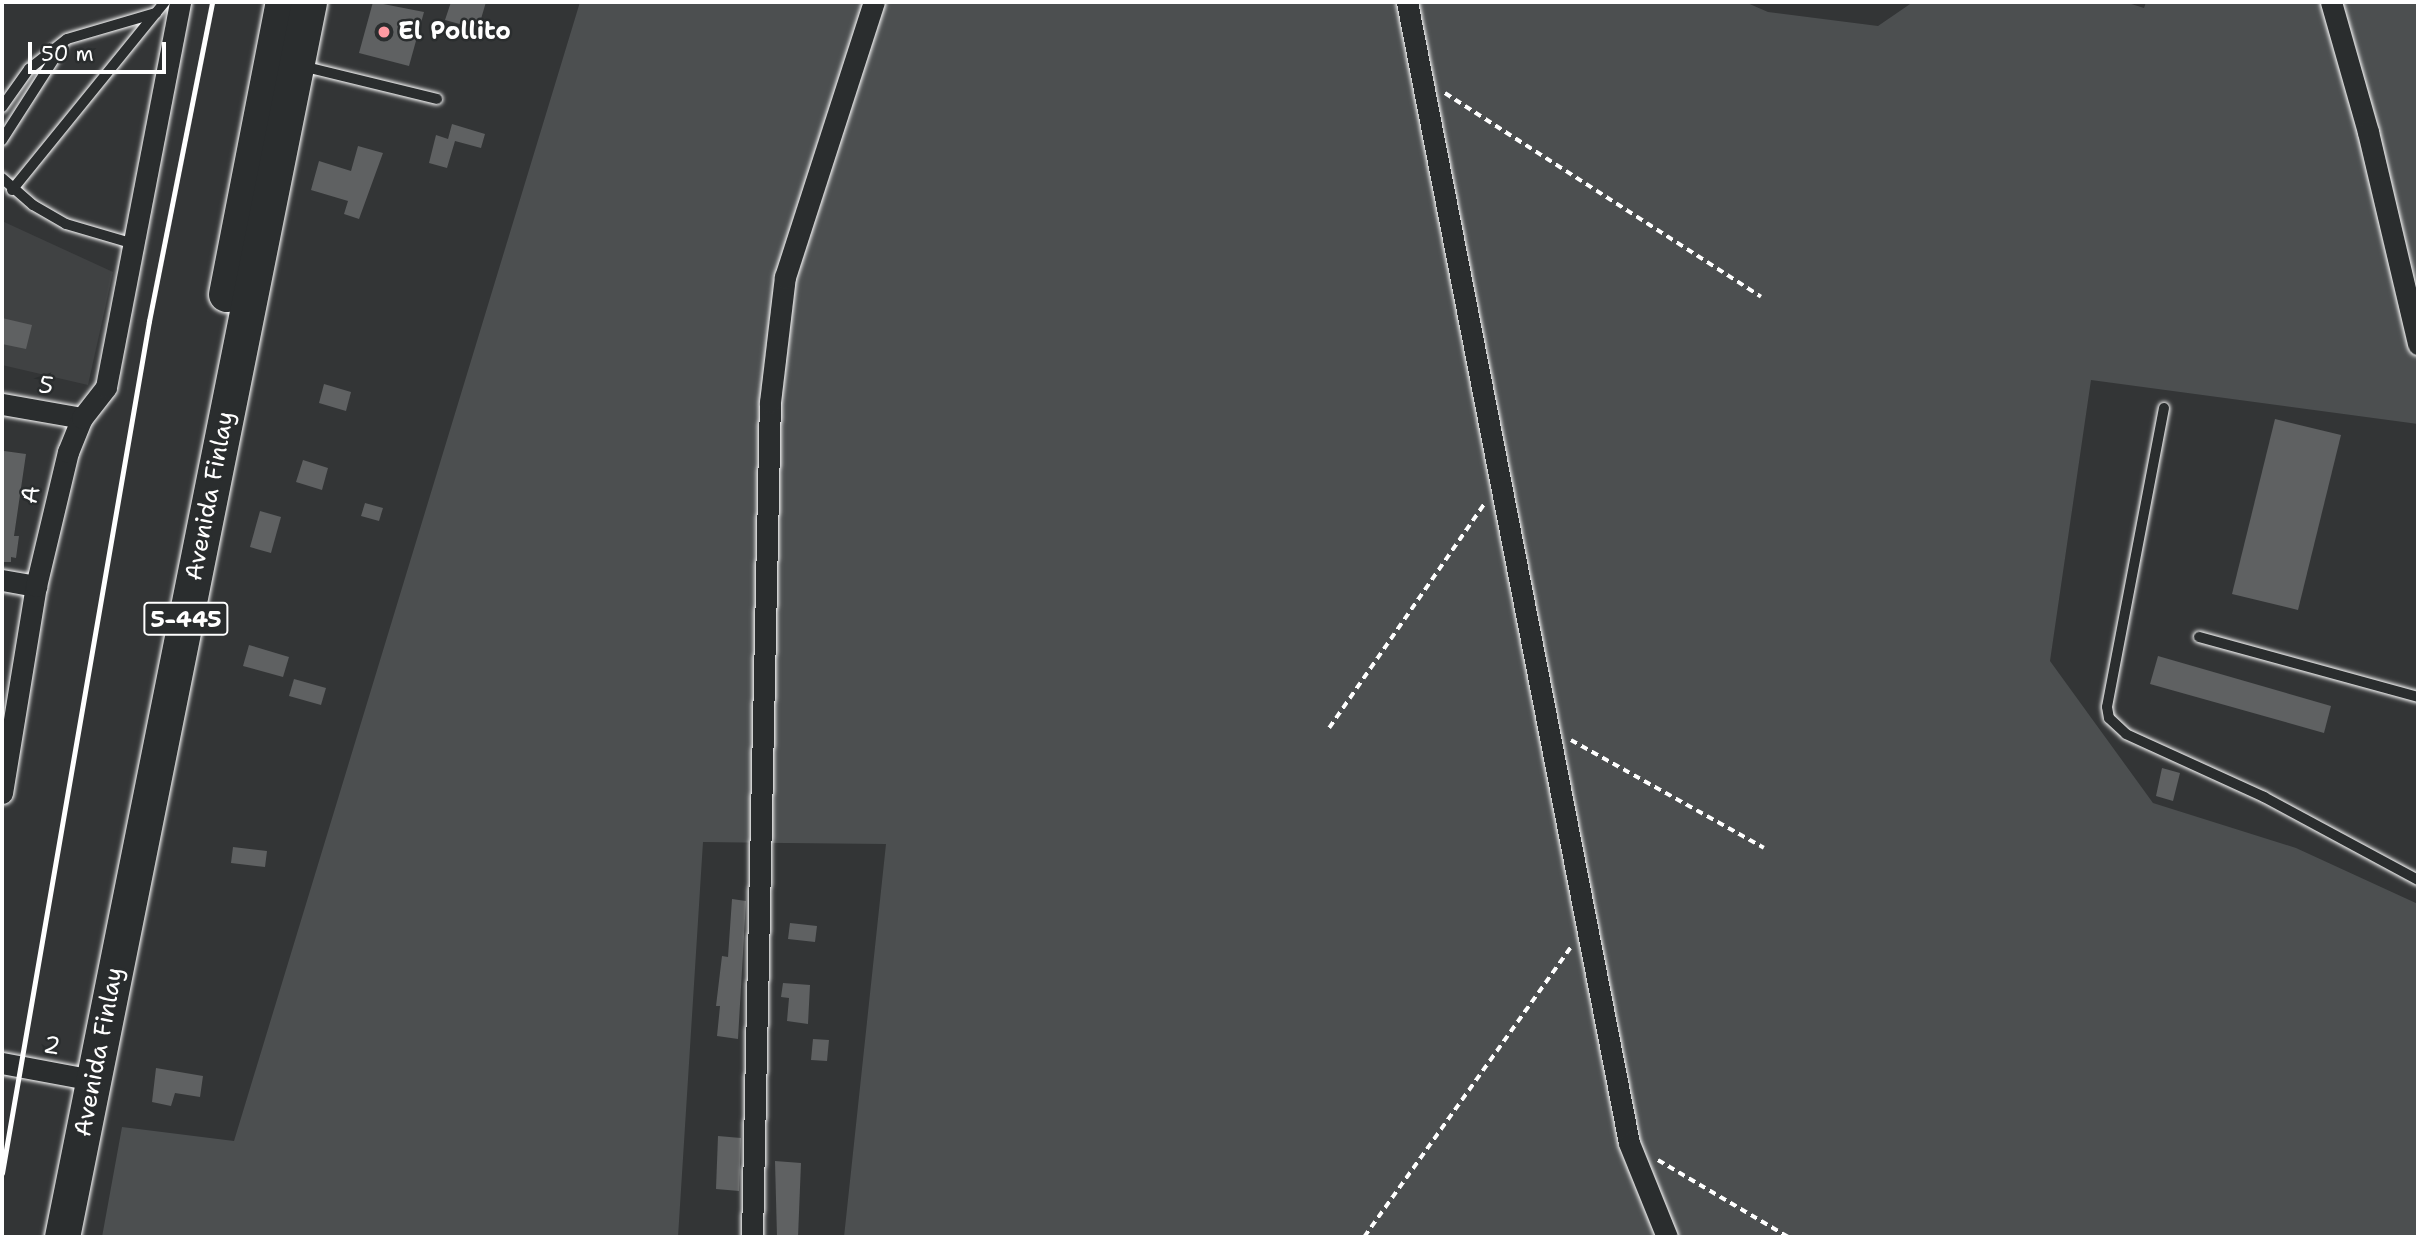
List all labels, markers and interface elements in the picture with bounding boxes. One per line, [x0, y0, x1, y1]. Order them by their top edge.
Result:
place label: El Pollito [398, 18, 511, 46]
marker: El Pollito [376, 24, 392, 40]
scale bar [32, 28, 170, 72]
text: 50 m [41, 40, 94, 68]
street label: 5 [36, 371, 56, 401]
street label: Avenida Finlay [179, 409, 241, 583]
street label: A [15, 483, 47, 507]
road number: 5-445 [142, 600, 230, 638]
street label: Avenida Finlay [68, 965, 130, 1139]
street label: 2 [41, 1030, 63, 1062]

